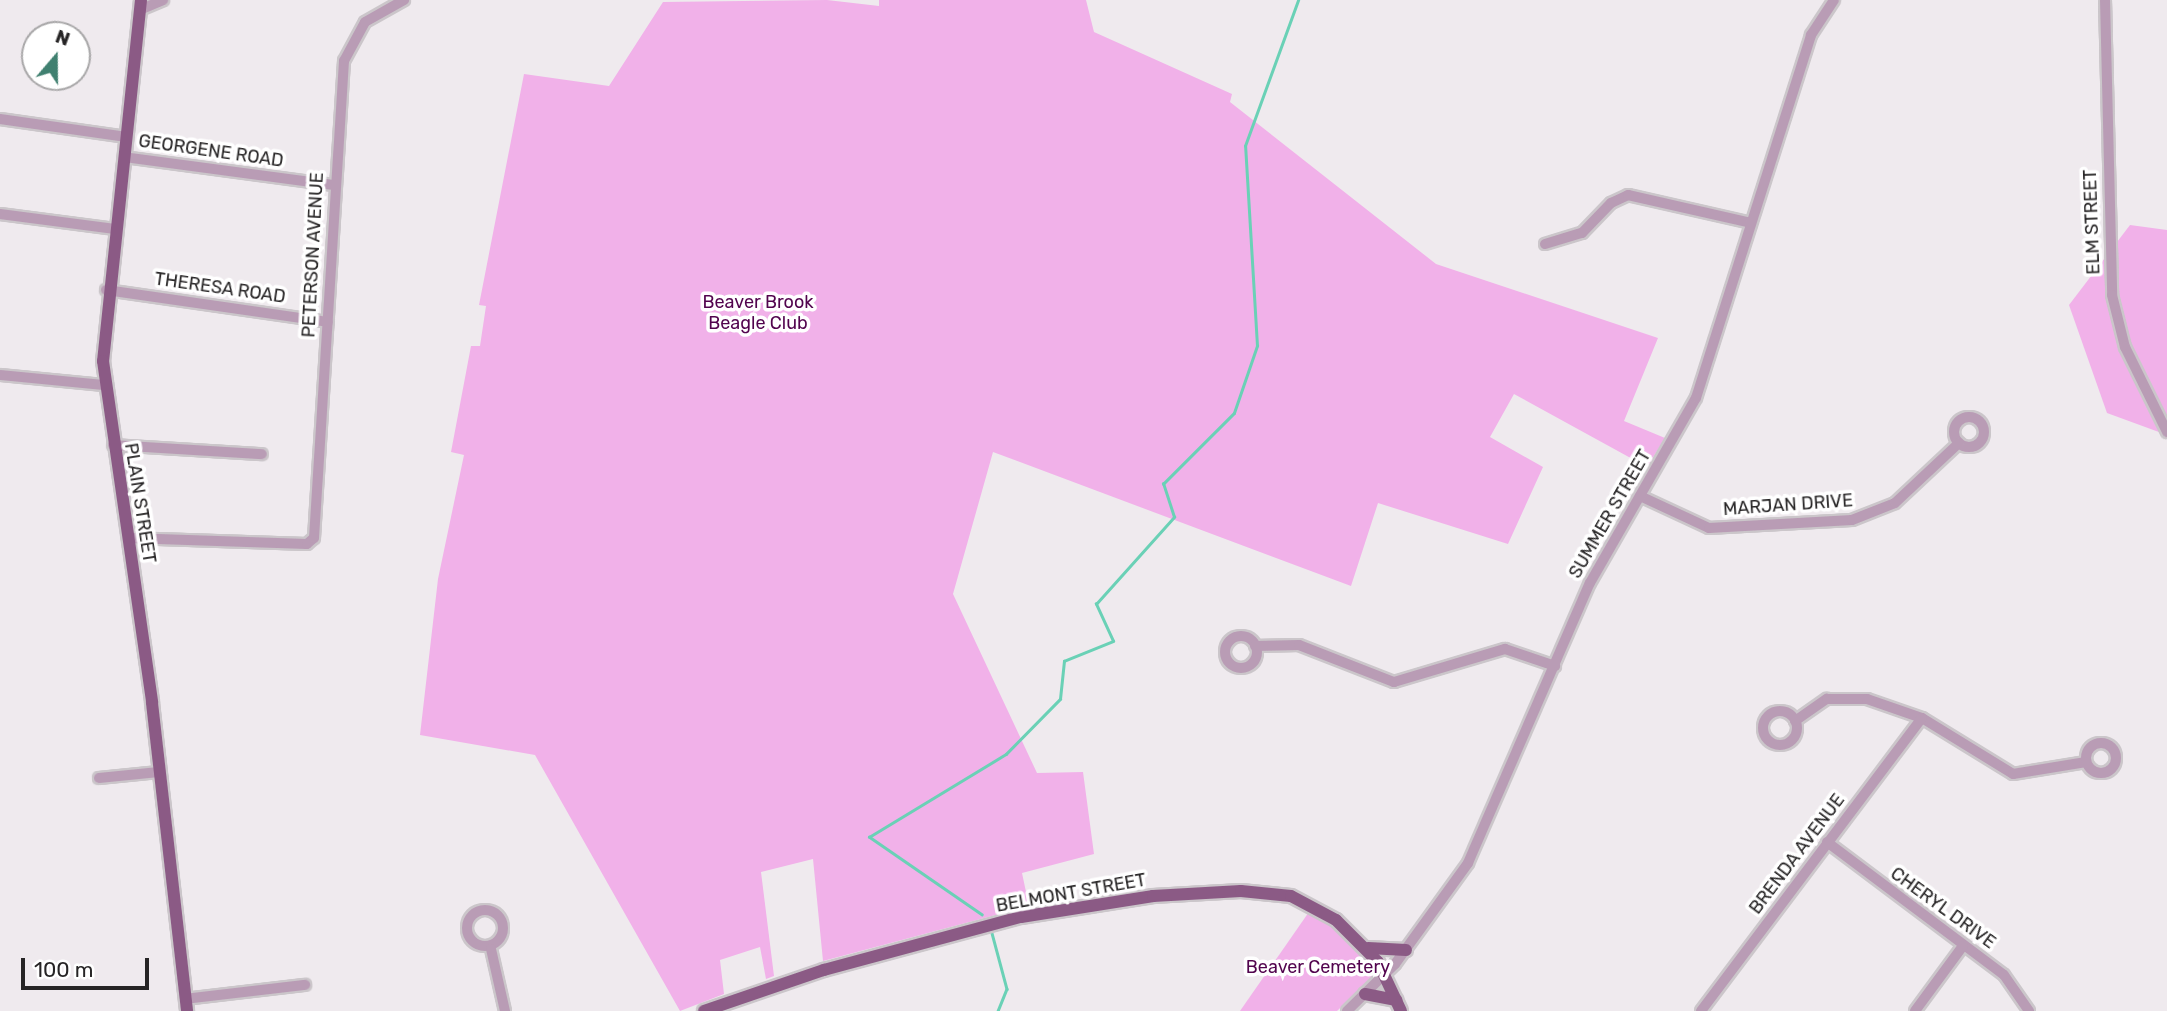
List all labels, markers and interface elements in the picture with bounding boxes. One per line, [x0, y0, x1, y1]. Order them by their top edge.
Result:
north arrow [21, 21, 91, 91]
text: N [52, 25, 73, 51]
street label: GEORGENE ROAD [137, 130, 285, 172]
street label: ELM STREET [2079, 169, 2105, 275]
street label: PETERSON AVENUE [298, 172, 328, 338]
street label: THERESA ROAD [153, 268, 287, 308]
park label: Beaver Brook Beagle Club [702, 292, 814, 334]
street label: PLAIN STREET [120, 442, 160, 564]
street label: SUMMER STREET [1564, 446, 1656, 582]
street label: MARJAN DRIVE [1722, 490, 1854, 520]
street label: BRENDA AVENUE [1745, 789, 1849, 919]
street label: CHERYL DRIVE [1886, 862, 2000, 954]
street label: BELMONT STREET [994, 869, 1148, 917]
scale bar [24, 944, 152, 988]
park label: Beaver Cemetery [1246, 956, 1390, 978]
text: 100 m [34, 957, 93, 982]

